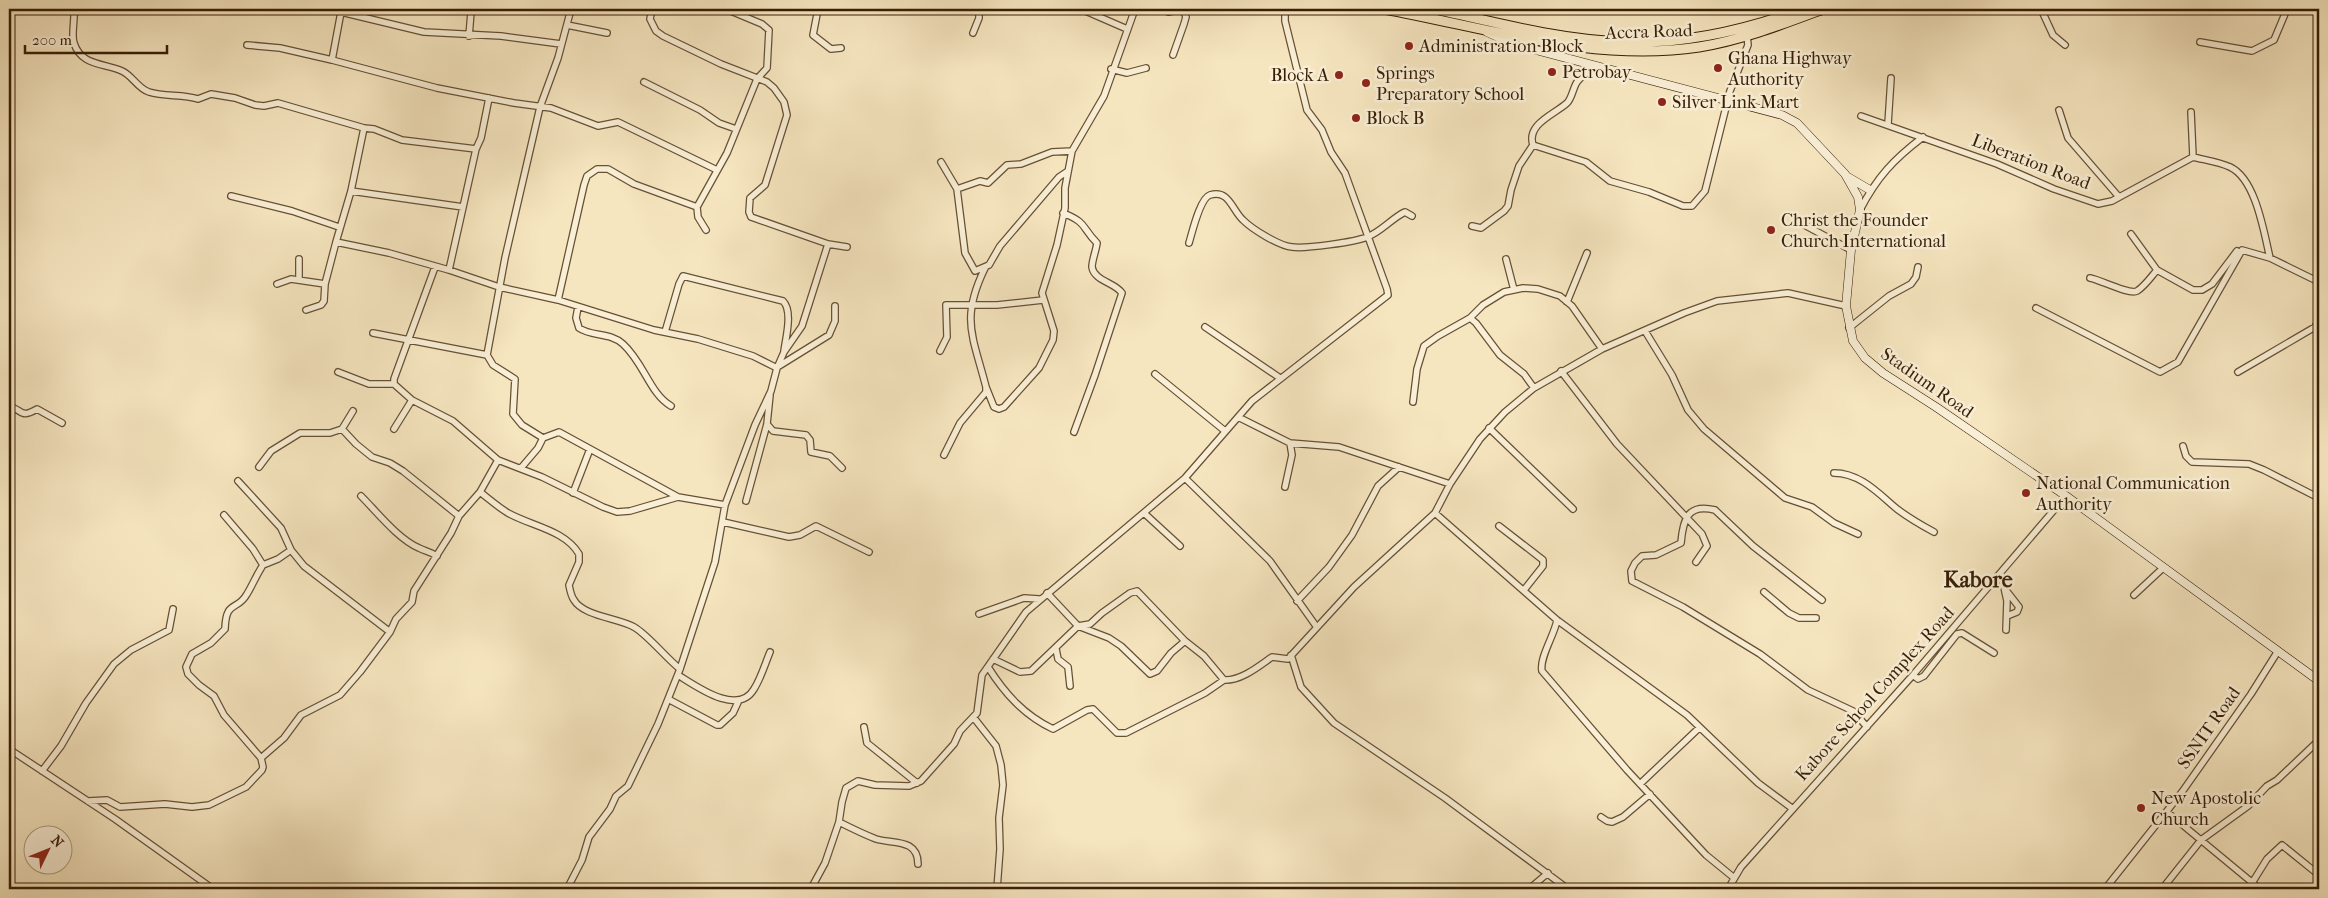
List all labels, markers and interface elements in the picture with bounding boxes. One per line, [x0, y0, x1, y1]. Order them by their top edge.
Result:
street label: Accra Road [1604, 20, 1693, 44]
scale bar [25, 22, 168, 54]
text: 200 m [32, 31, 72, 49]
place label: Administration Block [1418, 36, 1584, 57]
marker: Administration Block [1403, 40, 1415, 52]
place label: Ghana Highway Authority [1727, 48, 1853, 90]
place label: Petrobay [1562, 62, 1633, 83]
marker: Ghana Highway Authority [1712, 62, 1724, 74]
place label: Springs Preparatory School [1376, 63, 1524, 105]
place label: Block A [1271, 65, 1329, 86]
marker: Petrobay [1546, 66, 1558, 78]
marker: Block A [1333, 69, 1345, 81]
marker: Springs Preparatory School [1360, 77, 1372, 89]
place label: Silver Link Mart [1672, 92, 1800, 113]
marker: Silver Link Mart [1656, 96, 1668, 108]
place label: Block B [1366, 108, 1424, 129]
marker: Block B [1350, 112, 1362, 124]
street label: Liberation Road [1969, 130, 2093, 194]
place label: Christ the Founder Church International [1781, 210, 1946, 252]
marker: Christ the Founder Church International [1765, 224, 1777, 236]
street label: Stadium Road [1877, 343, 1977, 423]
place label: National Communication Authority [2035, 473, 2230, 515]
marker: National Communication Authority [2020, 487, 2032, 499]
district label: Kabore [1943, 567, 2013, 593]
street label: Kabore School Complex Road [1791, 602, 1959, 785]
street label: SSNIT Road [2173, 683, 2245, 773]
place label: New Apostolic Church [2151, 788, 2261, 830]
marker: New Apostolic Church [2135, 802, 2147, 814]
north arrow [22, 826, 72, 876]
text: N [47, 832, 67, 851]

